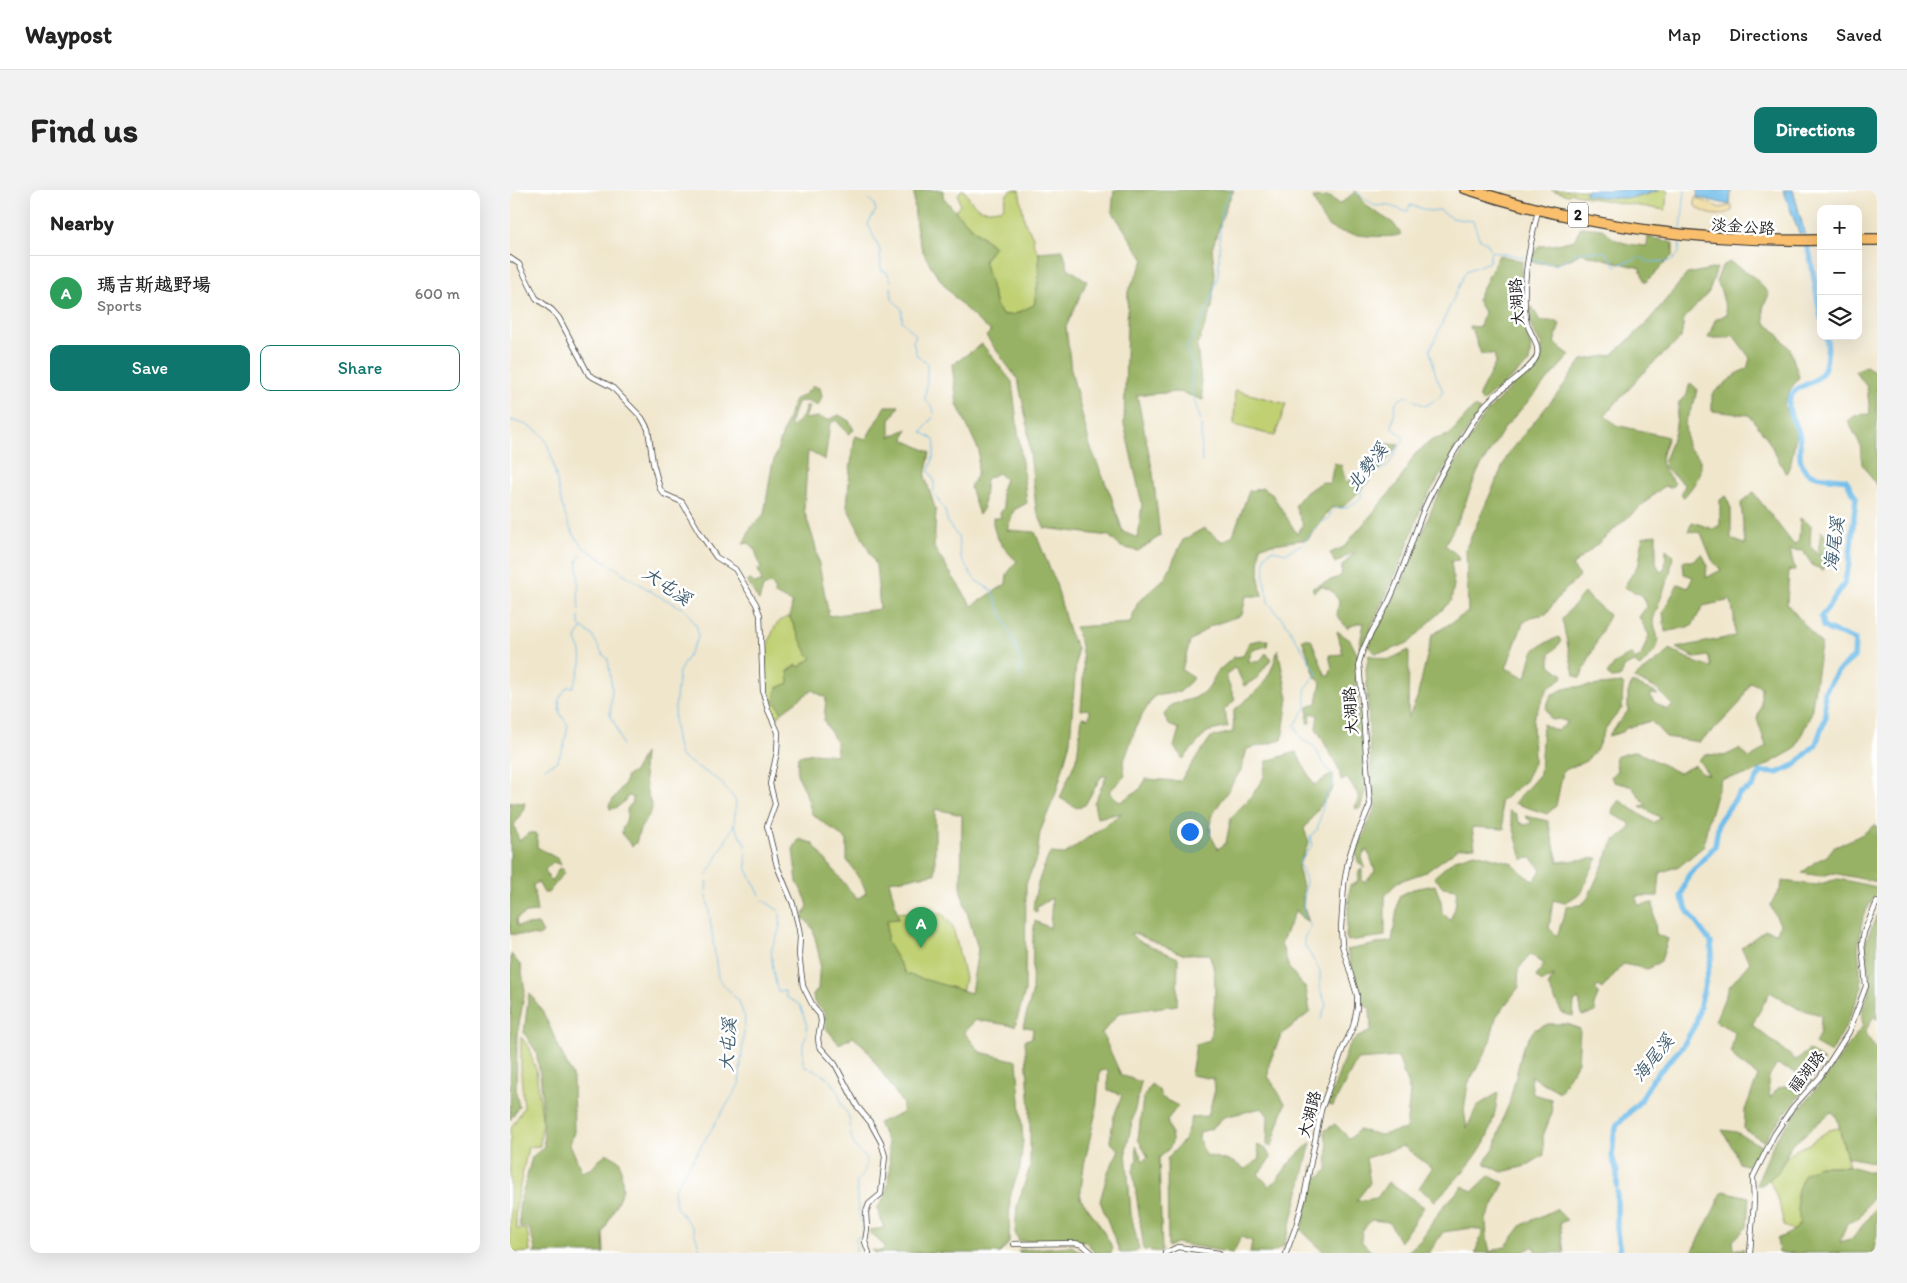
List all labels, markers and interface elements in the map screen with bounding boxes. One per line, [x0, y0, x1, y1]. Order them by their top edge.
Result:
text: Waypost [25, 20, 112, 49]
text: Map [1668, 24, 1701, 46]
text: Directions [1729, 24, 1808, 46]
text: Saved [1836, 24, 1882, 46]
button: Directions [1754, 107, 1877, 153]
text: Find us [30, 109, 138, 151]
road number: 2 [1568, 202, 1588, 228]
map controls [1817, 205, 1862, 340]
button: + [1817, 205, 1862, 250]
text: Nearby [50, 210, 114, 235]
street label: 淡金公路 [1710, 215, 1776, 238]
button: − [1817, 250, 1862, 295]
text: 瑪吉斯越野場 [97, 273, 211, 296]
street label: 大湖路 [1505, 277, 1528, 327]
text: A [61, 284, 71, 303]
text: 600 m [415, 284, 460, 303]
button: layers [1817, 295, 1862, 340]
text: Sports [97, 296, 142, 315]
button: Save [50, 345, 250, 391]
button: Share [260, 345, 460, 391]
water label: 北勢溪 [1342, 438, 1393, 495]
water label: 海尾溪 [1819, 515, 1849, 572]
water label: 大屯溪 [638, 562, 696, 611]
street label: 大湖路 [1339, 686, 1362, 736]
your location [1177, 819, 1203, 845]
pin: A [905, 907, 937, 948]
water label: 大屯溪 [716, 1016, 740, 1073]
water label: 海尾溪 [1627, 1029, 1679, 1086]
street label: 福湖路 [1784, 1047, 1829, 1096]
street label: 大湖路 [1294, 1088, 1325, 1140]

